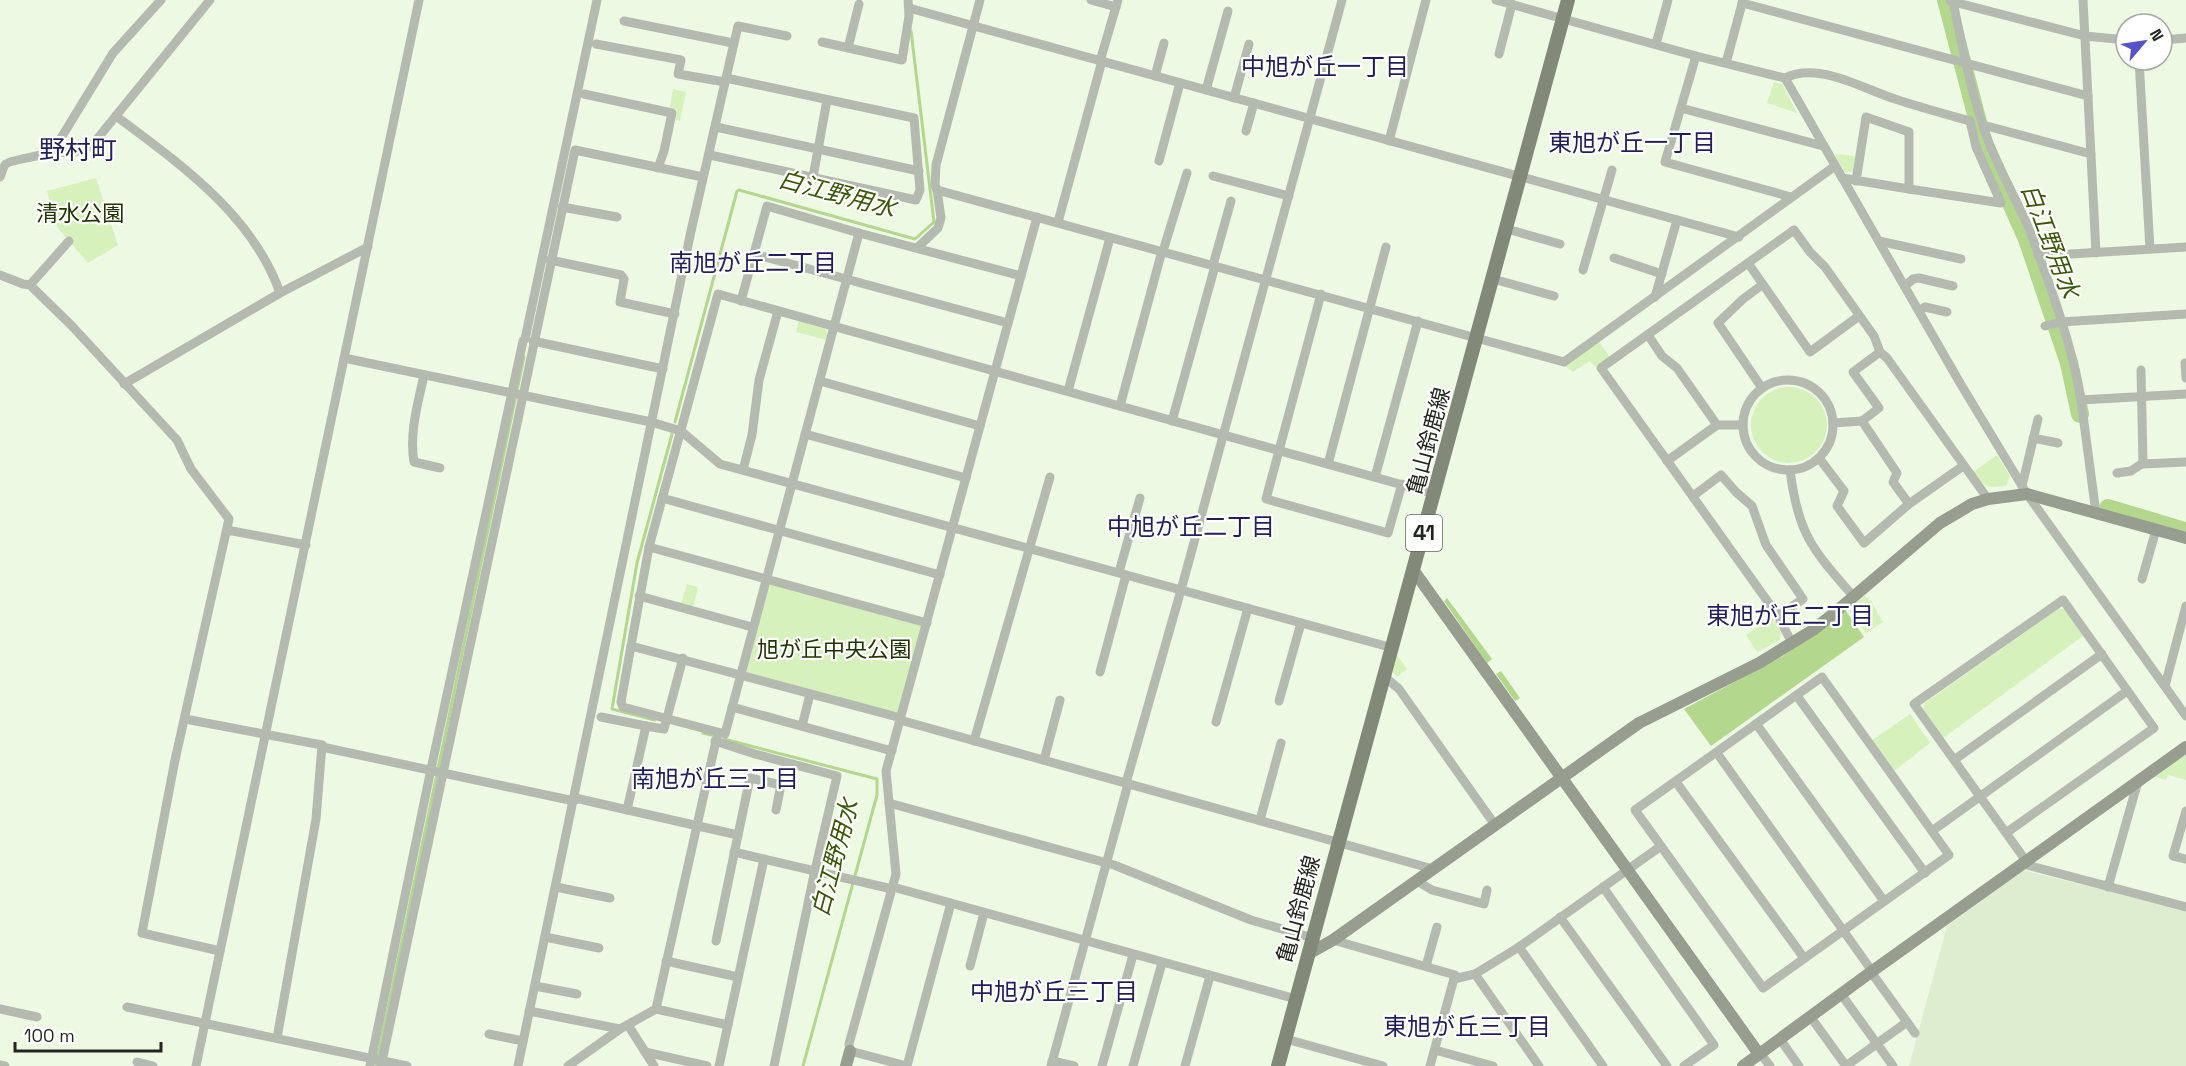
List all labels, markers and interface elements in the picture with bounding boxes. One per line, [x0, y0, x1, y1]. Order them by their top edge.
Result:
north arrow [2114, 12, 2174, 72]
text: N [2145, 25, 2168, 45]
district label: 中旭が丘一丁目 [1241, 51, 1409, 82]
district label: 東旭が丘一丁目 [1548, 127, 1716, 158]
district label: 野村町 [39, 133, 117, 167]
water label: 白江野用水 [775, 163, 902, 225]
water label: 白江野用水 [2014, 179, 2088, 305]
park label: 清水公園 [36, 199, 124, 227]
district label: 南旭が丘二丁目 [669, 247, 837, 278]
street label: 亀山鈴鹿線 [1400, 384, 1456, 498]
district label: 中旭が丘二丁目 [1107, 511, 1275, 542]
road number: 41 [1406, 515, 1442, 551]
district label: 東旭が丘二丁目 [1706, 600, 1874, 631]
park label: 旭が丘中央公園 [757, 635, 911, 663]
district label: 南旭が丘三丁目 [631, 763, 799, 794]
water label: 白江野用水 [804, 793, 866, 920]
street label: 亀山鈴鹿線 [1270, 852, 1326, 966]
district label: 中旭が丘三丁目 [970, 976, 1138, 1007]
district label: 東旭が丘三丁目 [1383, 1011, 1551, 1042]
scale bar [15, 1015, 160, 1053]
text: 100 m [24, 1024, 75, 1047]

